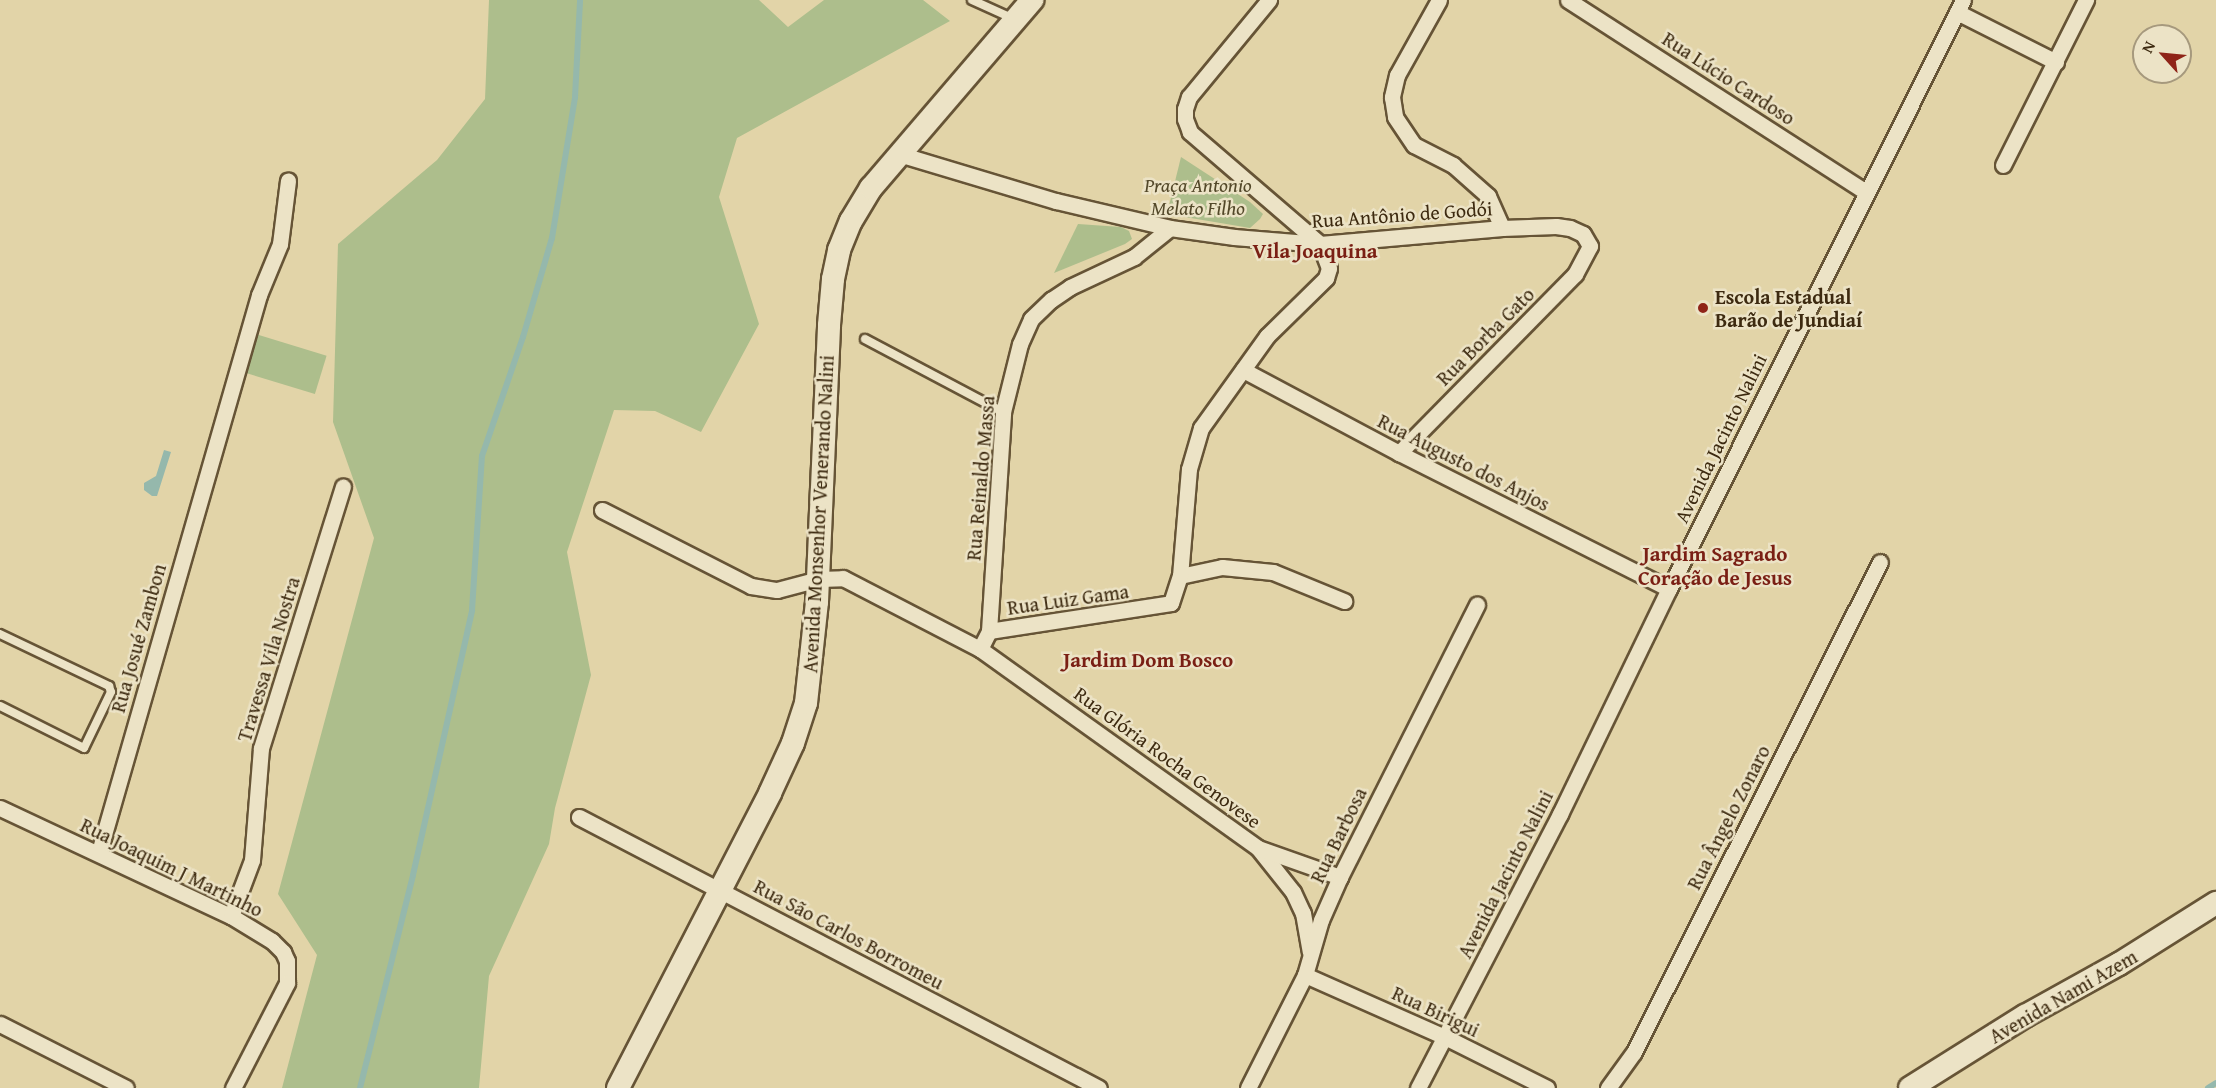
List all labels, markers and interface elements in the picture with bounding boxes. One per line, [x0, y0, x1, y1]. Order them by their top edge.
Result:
north arrow [2132, 24, 2192, 84]
street label: Rua Lúcio Cardoso [1658, 26, 1800, 130]
text: N [2135, 37, 2161, 57]
park label: Praça Antonio Melato Filho [1144, 173, 1252, 220]
street label: Rua Antônio de Godói [1311, 196, 1493, 232]
district label: Vila Joaquina [1252, 238, 1378, 264]
street label: Rua Borba Gato [1431, 282, 1539, 390]
place label: Escola Estadual Barão de Jundiaí [1715, 284, 1862, 331]
marker: Escola Estadual Barão de Jundiaí [1696, 301, 1710, 315]
street label: Avenida Jacinto Nalini [1669, 350, 1771, 526]
street label: Avenida Monsenhor Venerando Nalini [798, 354, 838, 674]
street label: Rua Reinaldo Massa [961, 395, 999, 561]
street label: Rua Augusto dos Anjos [1374, 408, 1554, 516]
district label: Jardim Sagrado Coração de Jesus [1638, 541, 1792, 591]
street label: Rua Josué Zambon [105, 561, 171, 715]
street label: Travessa Vila Nostra [232, 574, 304, 744]
street label: Rua Luiz Gama [1006, 579, 1130, 619]
district label: Jardim Dom Bosco [1063, 647, 1233, 673]
street label: Rua Glória Rocha Genovese [1070, 681, 1266, 833]
street label: Rua Ângelo Zonaro [1681, 741, 1775, 893]
street label: Rua Barbosa [1305, 783, 1371, 887]
street label: Avenida Jacinto Nalini [1452, 786, 1558, 962]
street label: Rua Joaquim J Martinho [77, 812, 267, 922]
street label: Rua São Carlos Borromeu [750, 874, 948, 994]
street label: Avenida Nami Azem [1985, 944, 2141, 1048]
street label: Rua Birigui [1389, 980, 1483, 1042]

